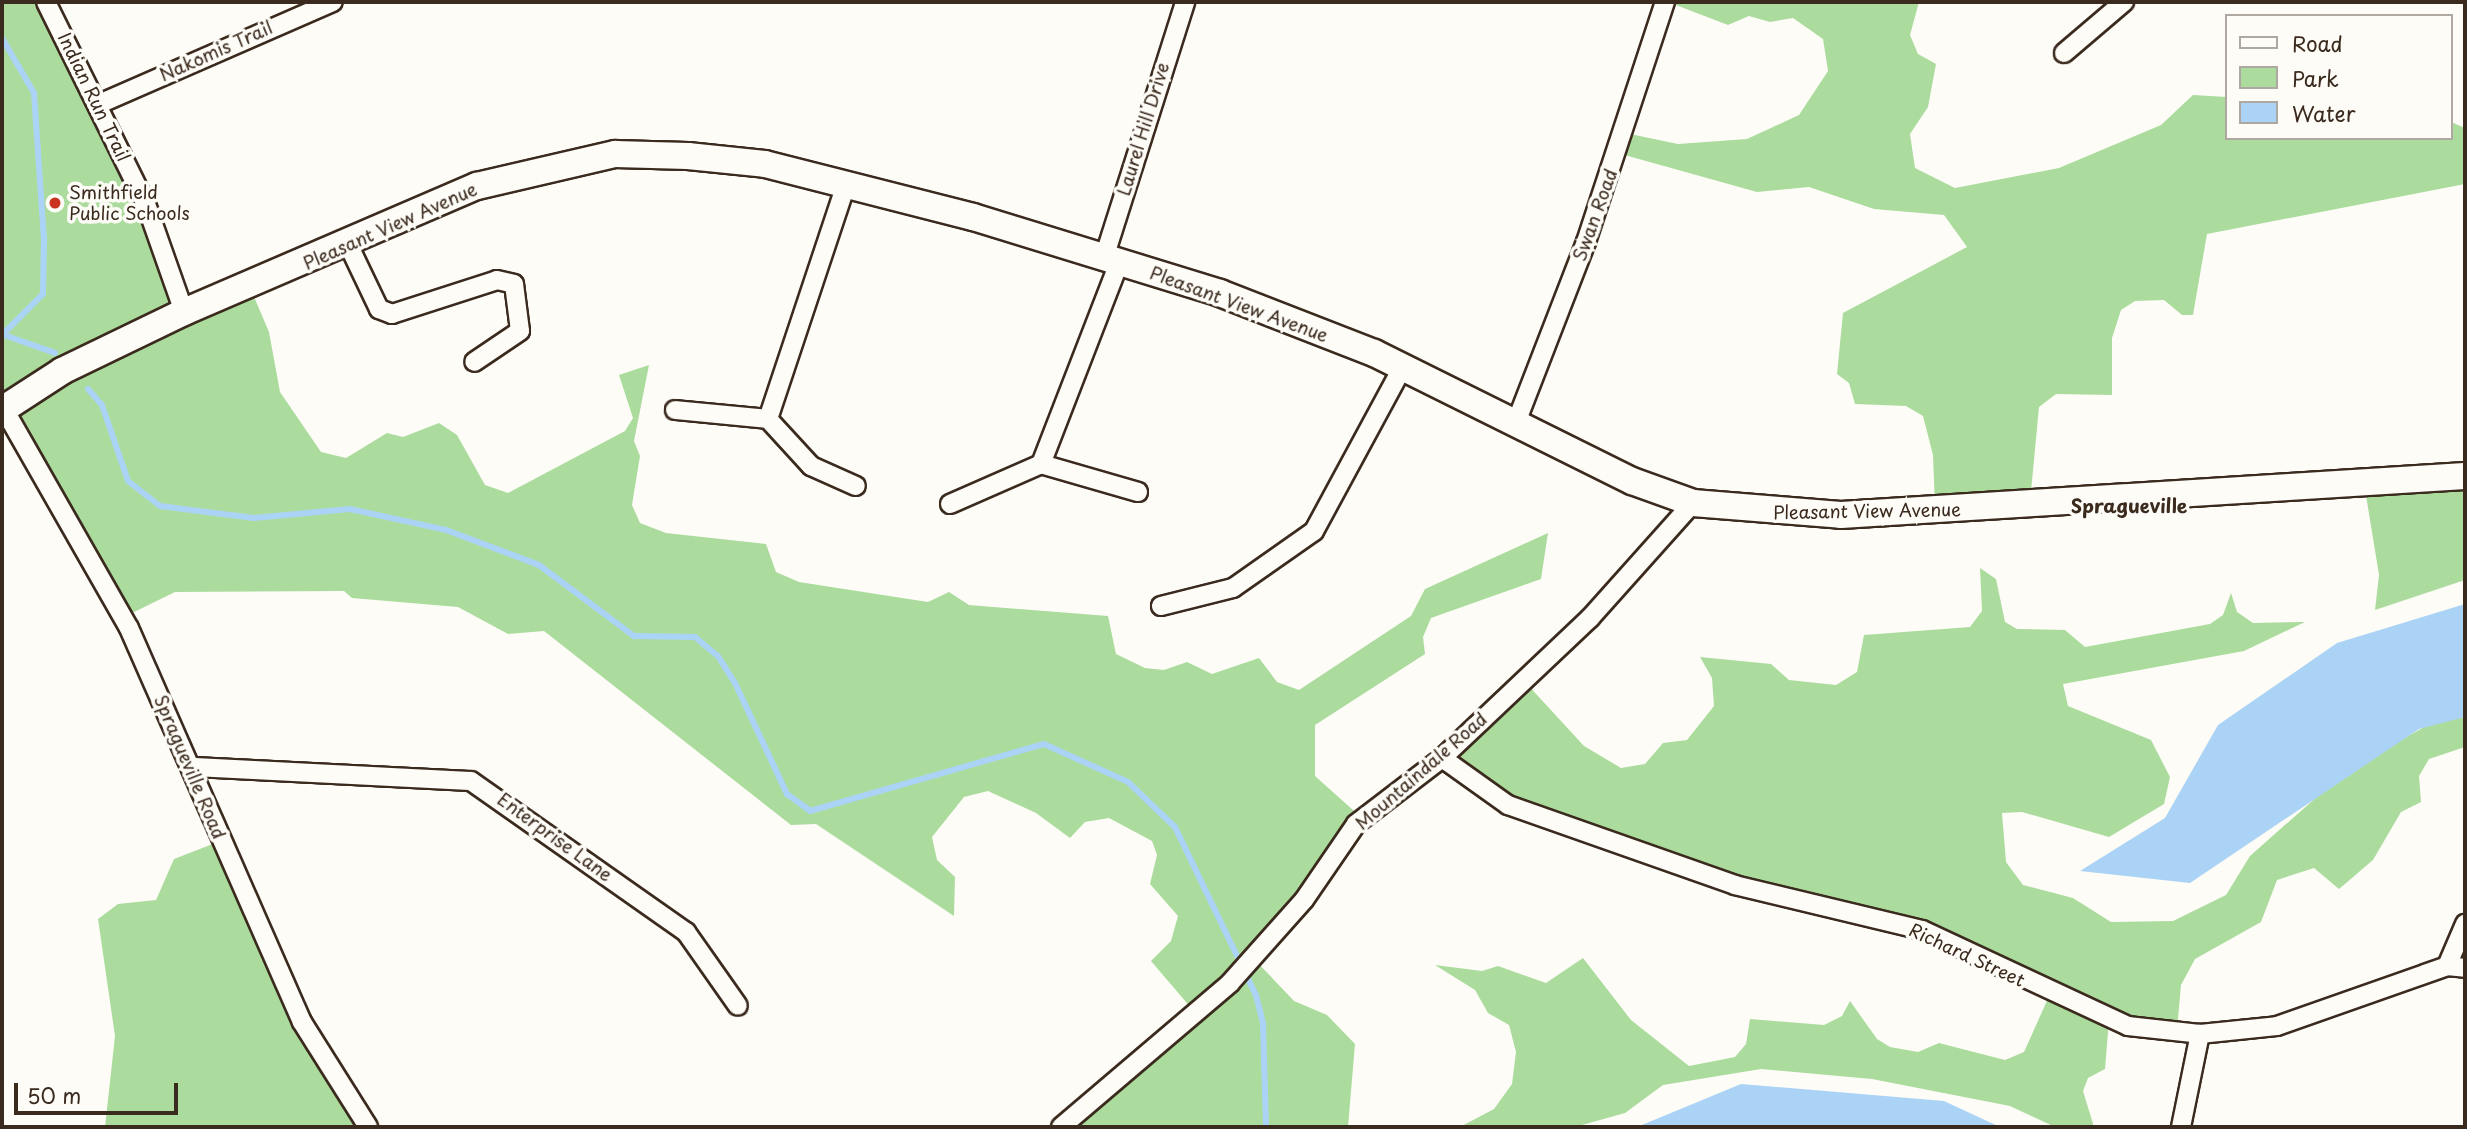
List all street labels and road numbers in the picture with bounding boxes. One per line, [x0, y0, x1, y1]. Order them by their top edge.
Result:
street label: Nakomis Trail [156, 16, 276, 86]
street label: Indian Run Trail [54, 29, 134, 165]
street label: Laurel Hill Drive [1112, 59, 1174, 199]
street label: Swan Road [1568, 166, 1622, 264]
street label: Pleasant View Avenue [300, 178, 480, 274]
street label: Pleasant View Avenue [1147, 262, 1331, 346]
street label: Pleasant View Avenue [1773, 499, 1961, 523]
street label: Spragueville Road [150, 692, 230, 842]
street label: Mountaindale Road [1350, 707, 1492, 835]
street label: Enterprise Lane [493, 788, 617, 886]
street label: Richard Street [1905, 918, 2029, 992]

